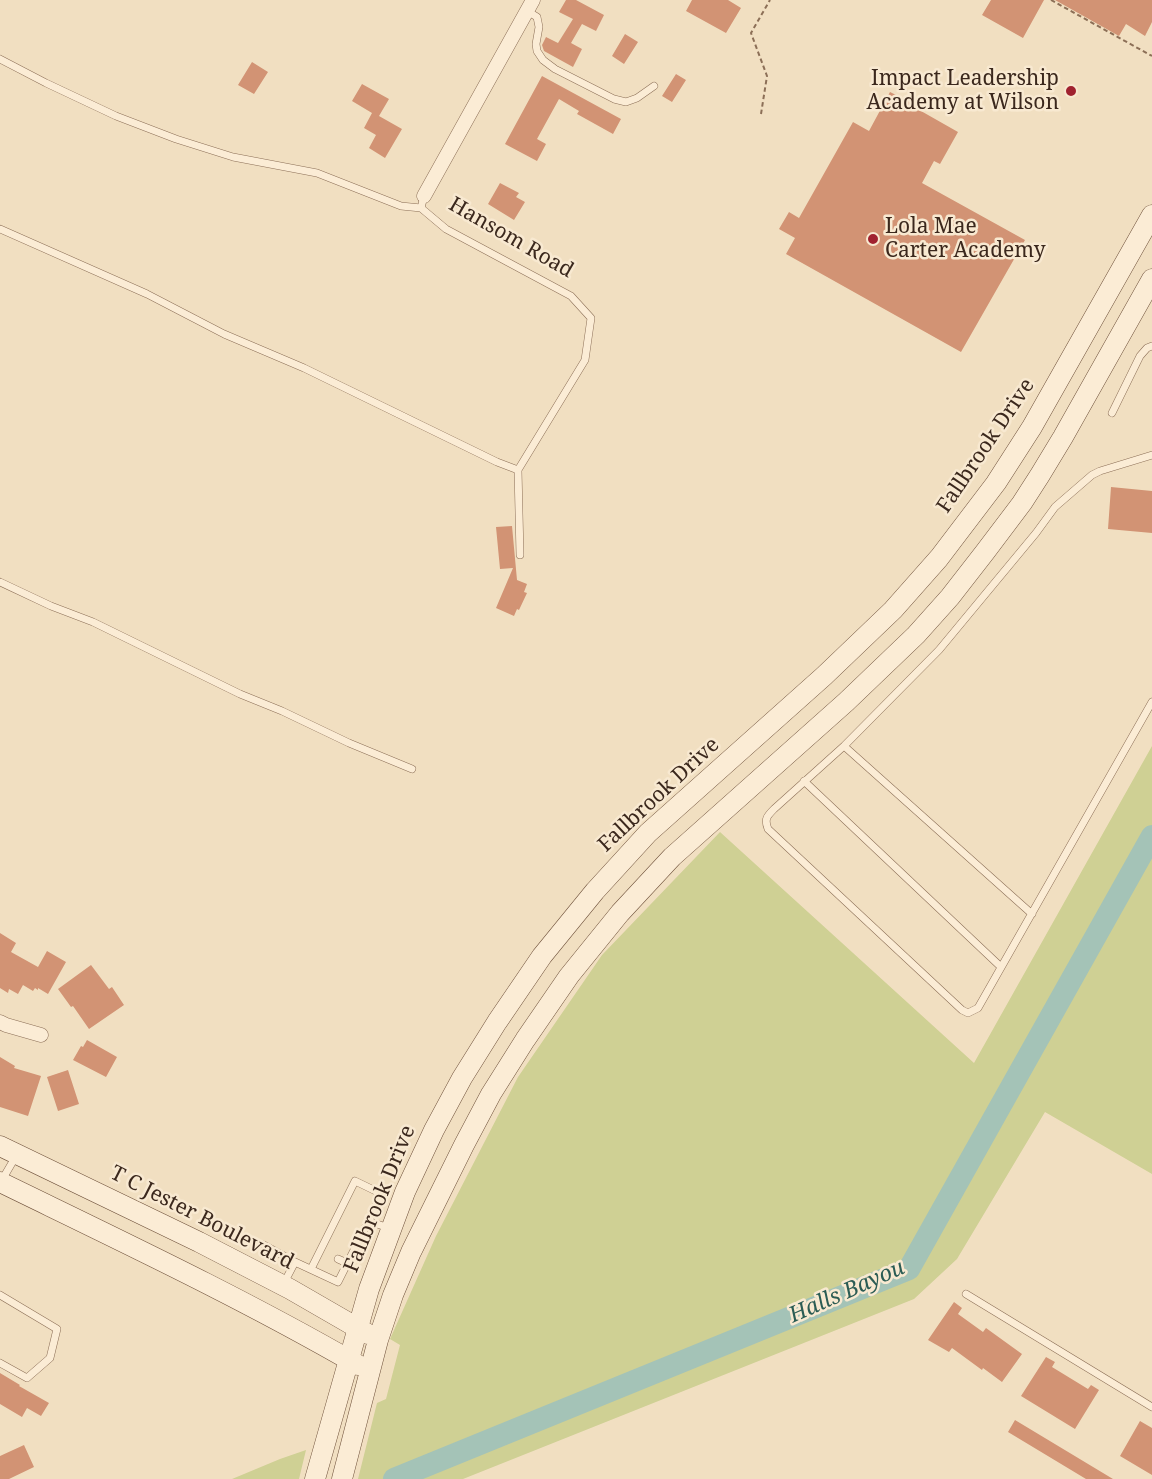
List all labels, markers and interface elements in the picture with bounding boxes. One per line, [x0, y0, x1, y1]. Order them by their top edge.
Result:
place label: Impact Leadership Academy at Wilson [867, 66, 1059, 116]
marker: Impact Leadership Academy at Wilson [1064, 84, 1078, 98]
street label: Hansom Road [444, 192, 578, 284]
place label: Lola Mae Carter Academy [885, 214, 1046, 264]
marker: Lola Mae Carter Academy [866, 232, 880, 246]
street label: Fallbrook Drive [932, 374, 1040, 518]
street label: Fallbrook Drive [593, 732, 725, 858]
street label: Fallbrook Drive [339, 1122, 421, 1276]
street label: T C Jester Boulevard [106, 1161, 298, 1275]
water label: Halls Bayou [785, 1255, 909, 1329]

